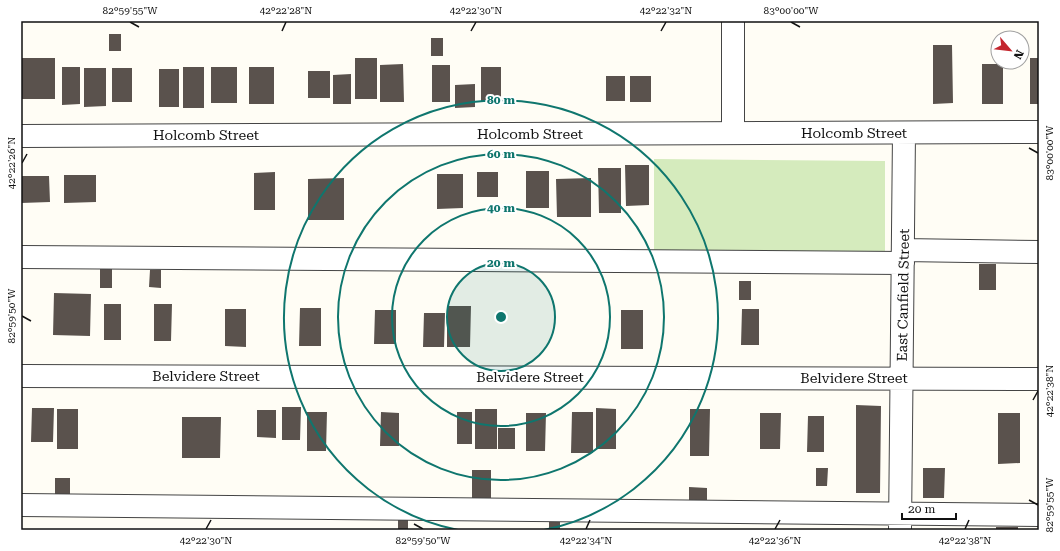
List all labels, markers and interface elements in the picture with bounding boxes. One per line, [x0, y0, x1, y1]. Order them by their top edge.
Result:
text: 82°59'55"W [103, 5, 158, 16]
text: 42°22'28"N [260, 5, 312, 16]
text: 42°22'30"N [450, 5, 502, 16]
text: 42°22'32"N [640, 5, 692, 16]
text: 83°00'00"W [764, 5, 819, 16]
north arrow [990, 30, 1030, 70]
text: N [1010, 48, 1026, 62]
text: 80 m [487, 93, 515, 107]
street label: Holcomb Street [801, 125, 907, 141]
text: 83°00'00"W [1044, 125, 1055, 180]
street label: Holcomb Street [477, 126, 583, 142]
street label: Holcomb Street [153, 127, 259, 143]
text: 42°22'26"N [6, 137, 17, 189]
text: 60 m [487, 147, 515, 161]
text: 40 m [487, 201, 515, 215]
street label: East Canfield Street [894, 229, 912, 361]
text: 20 m [487, 256, 515, 270]
text: 82°59'50"W [6, 288, 17, 343]
centre of rings [494, 310, 508, 324]
text: 42°22'38"N [1044, 365, 1055, 417]
street label: Belvidere Street [152, 368, 260, 384]
street label: Belvidere Street [476, 369, 584, 385]
street label: Belvidere Street [800, 370, 908, 386]
text: 82°59'55"W [1044, 477, 1055, 532]
scale bar [902, 495, 956, 521]
text: 20 m [908, 502, 935, 516]
text: 42°22'30"N [180, 535, 232, 546]
text: 82°59'50"W [396, 535, 451, 546]
text: 42°22'34"N [560, 535, 612, 546]
text: 42°22'36"N [749, 535, 801, 546]
text: 42°22'38"N [939, 535, 991, 546]

